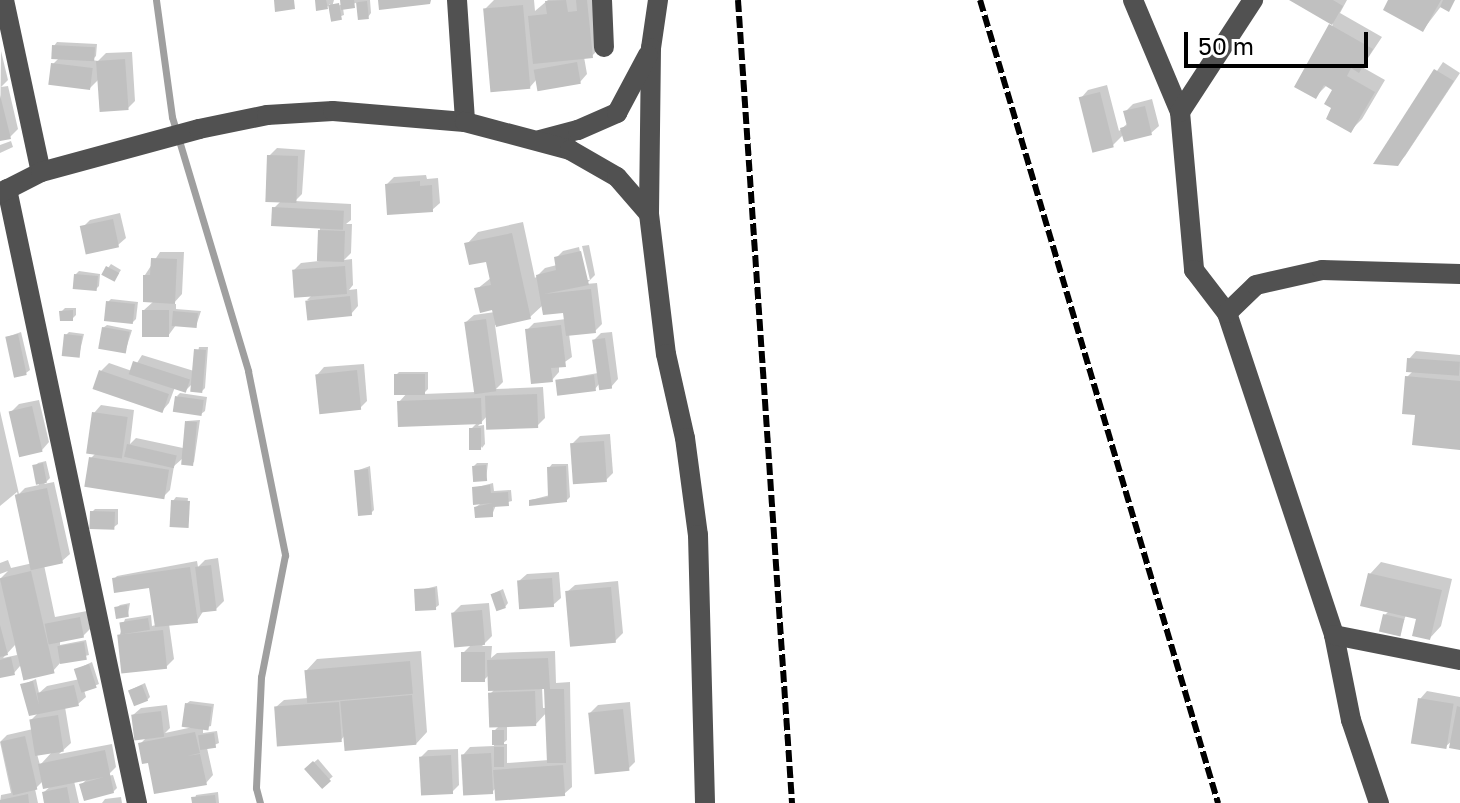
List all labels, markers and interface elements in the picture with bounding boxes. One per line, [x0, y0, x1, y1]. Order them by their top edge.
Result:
scale bar [1188, 16, 1372, 66]
text: 50 m [1198, 31, 1254, 60]

